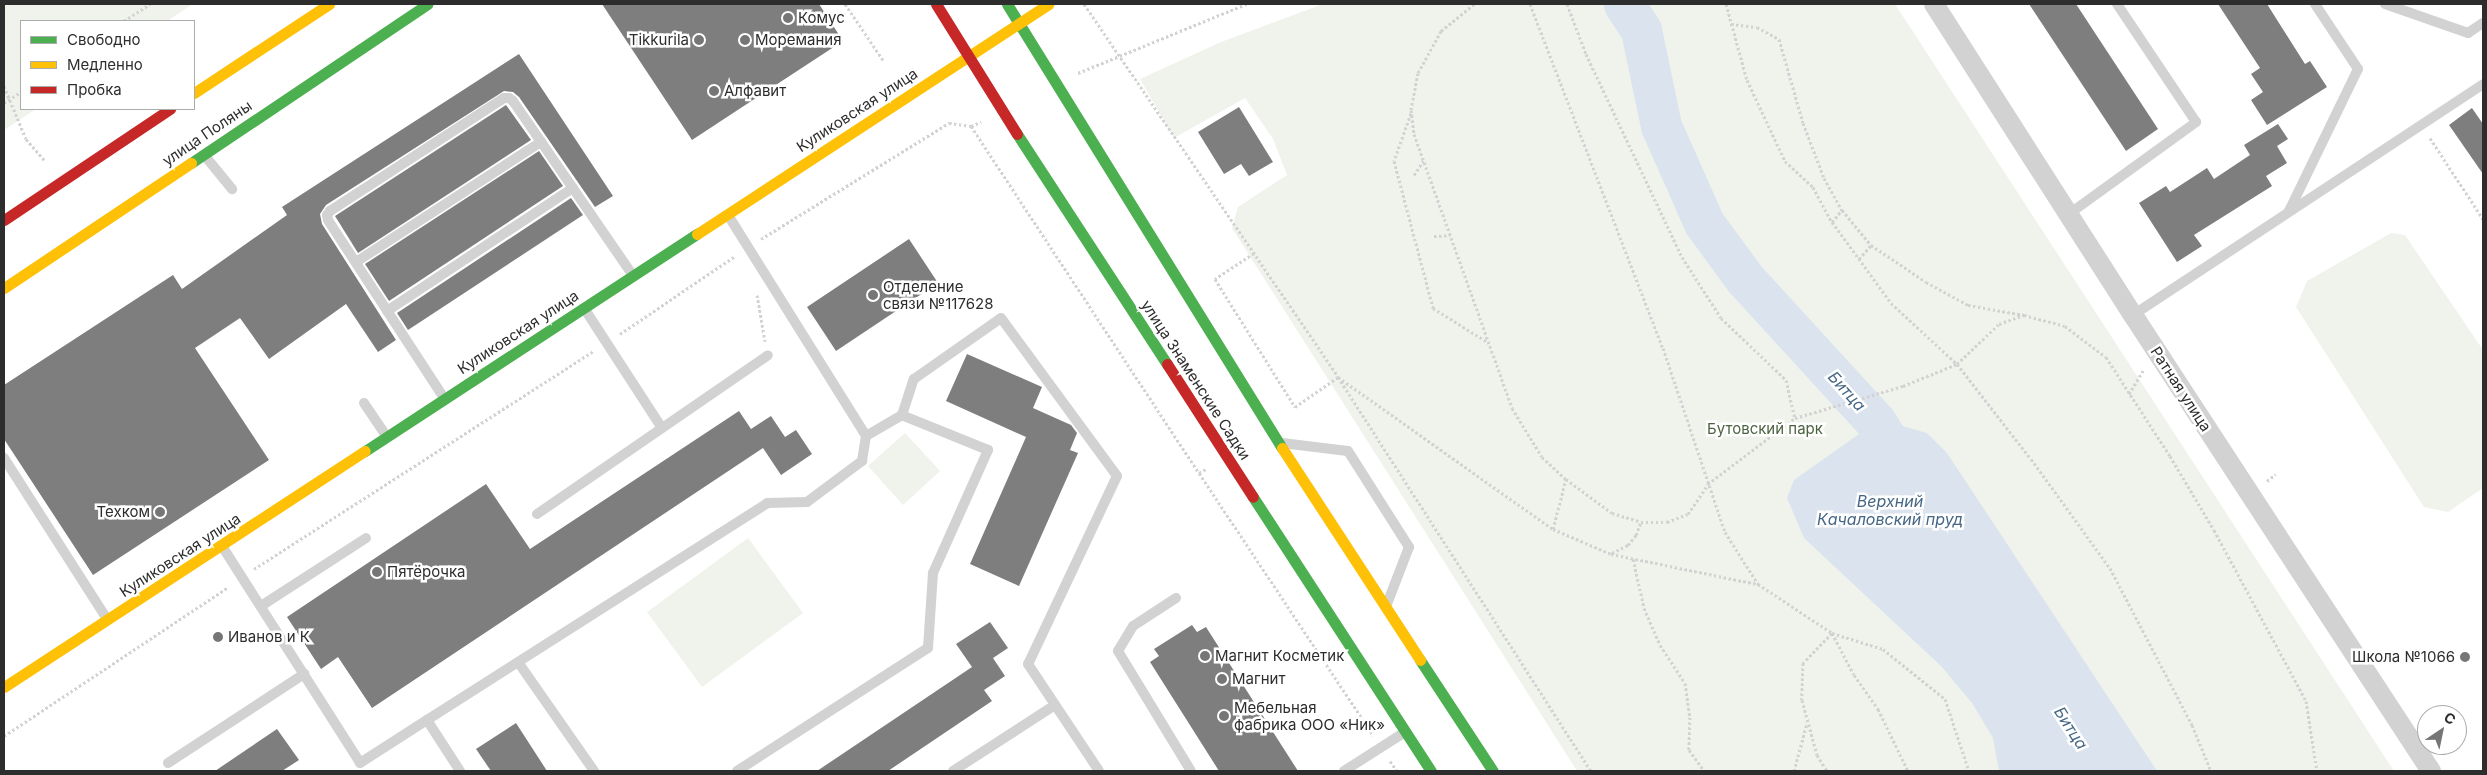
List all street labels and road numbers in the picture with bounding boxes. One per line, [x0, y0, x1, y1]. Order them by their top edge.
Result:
street label: Куликовская улица [793, 64, 921, 156]
street label: улица Поляны [159, 97, 255, 169]
street label: Куликовская улица [454, 286, 582, 378]
street label: улица Знаменские Садки [1138, 297, 1254, 463]
street label: Ратная улица [2147, 343, 2215, 435]
street label: Куликовская улица [116, 509, 244, 601]

